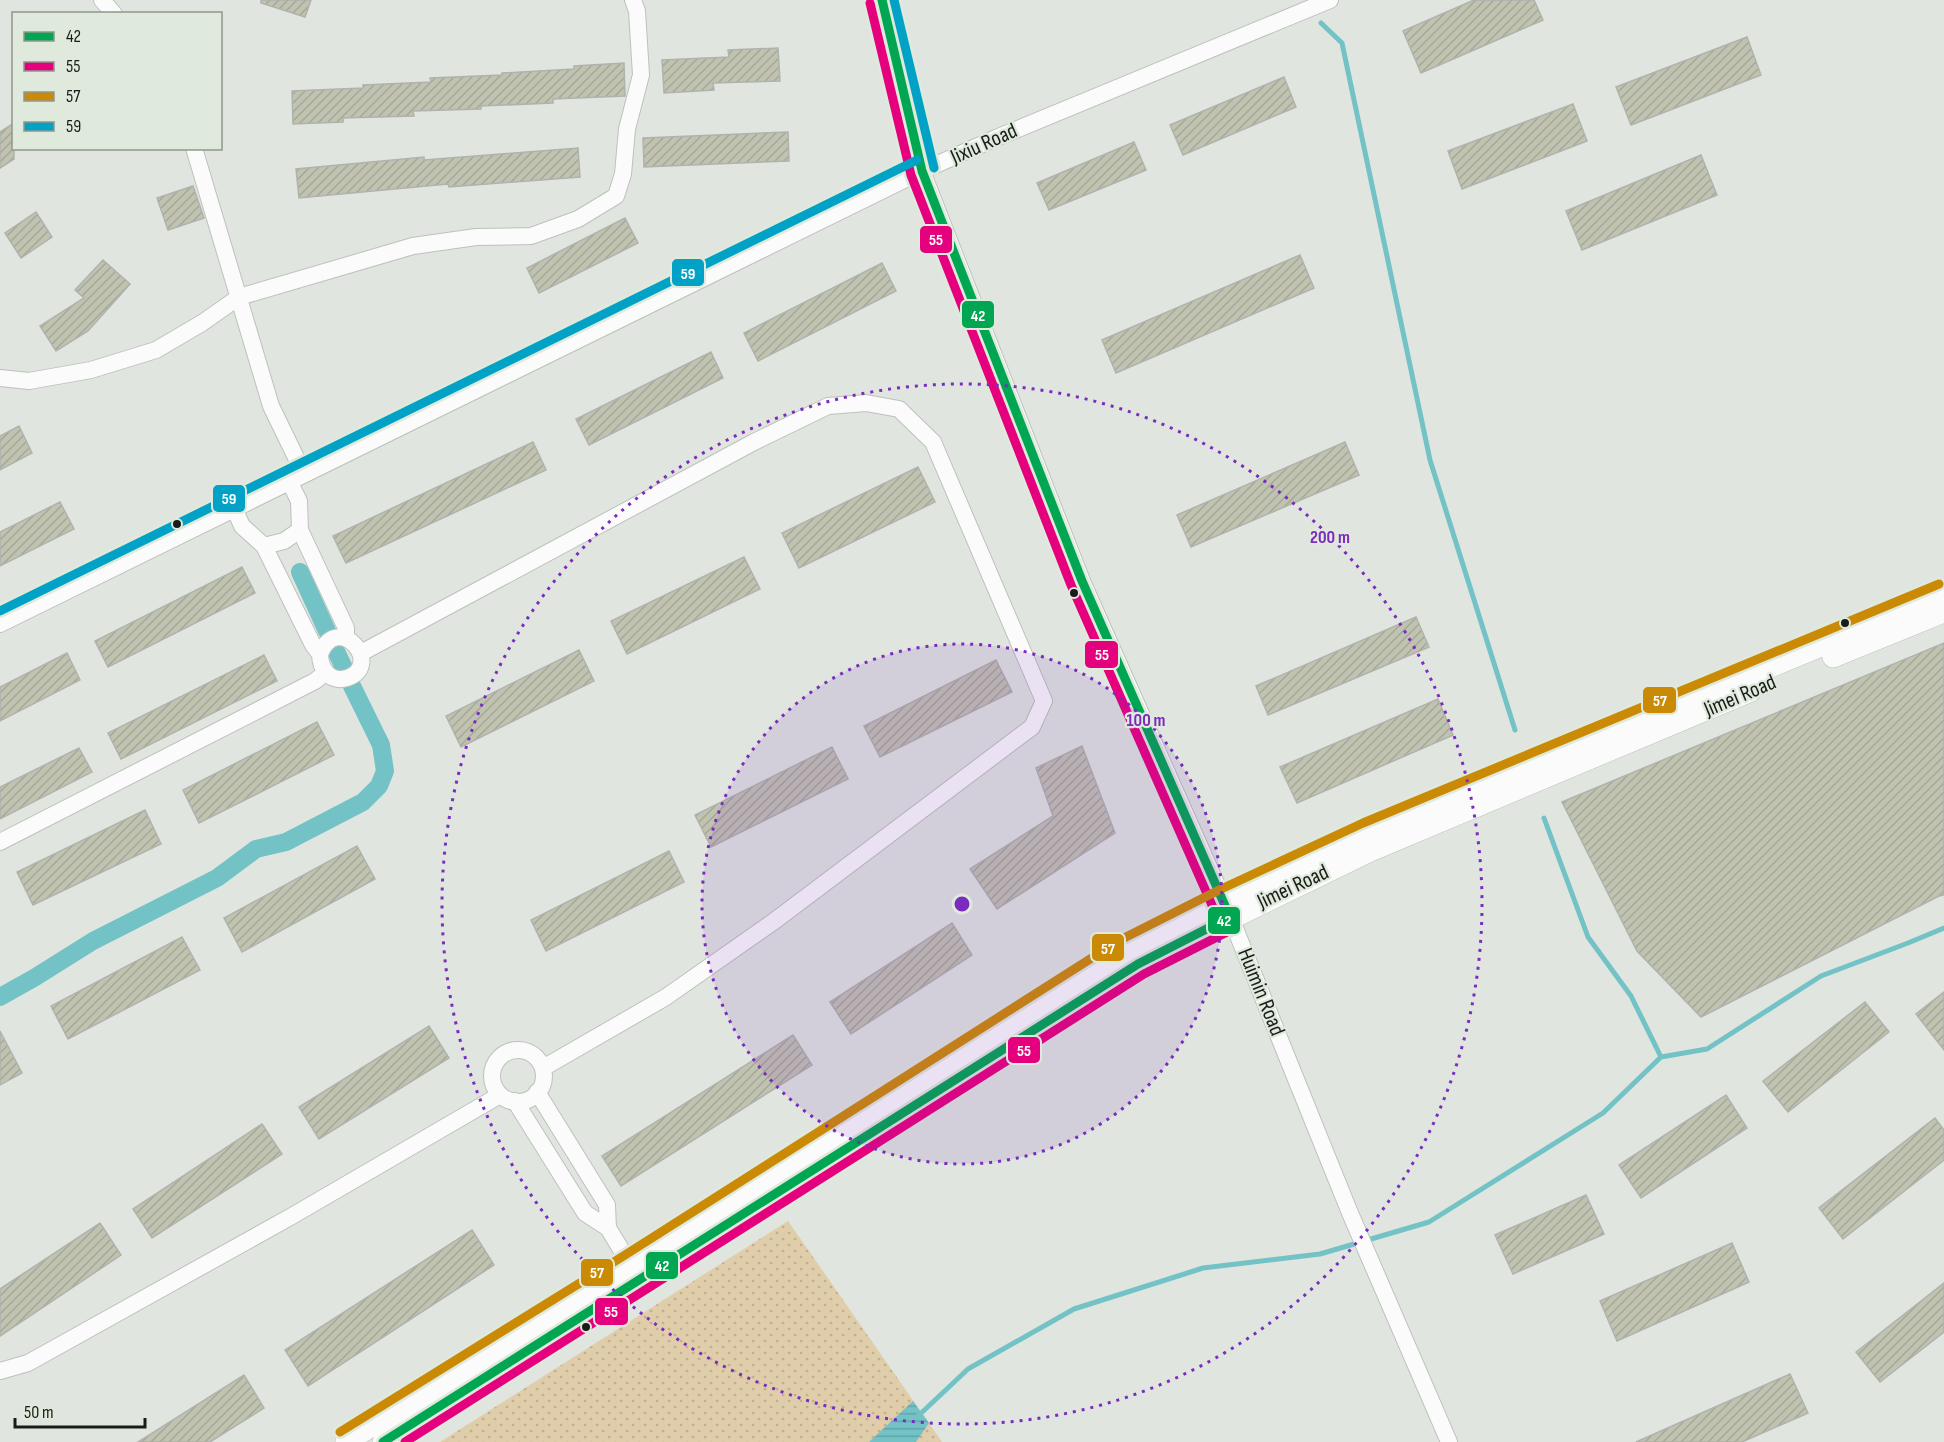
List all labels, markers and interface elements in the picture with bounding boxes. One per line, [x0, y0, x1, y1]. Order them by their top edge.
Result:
legend [12, 12, 222, 150]
text: 42 [66, 26, 81, 47]
text: 55 [66, 56, 80, 77]
text: 57 [66, 86, 81, 107]
text: 59 [66, 116, 81, 137]
street label: Jixiu Road [945, 117, 1022, 171]
line badge: 55 [919, 225, 953, 254]
text: 55 [929, 231, 943, 250]
line badge: 59 [671, 258, 705, 287]
text: 59 [681, 265, 695, 284]
line badge: 42 [961, 300, 995, 329]
text: 42 [971, 307, 985, 326]
line badge: 59 [212, 484, 246, 513]
text: 59 [222, 490, 236, 509]
unlabelled marker [171, 518, 183, 530]
text: 200 m [1310, 527, 1350, 548]
unlabelled marker [1068, 587, 1080, 599]
unlabelled marker [1839, 617, 1851, 629]
line badge: 55 [1084, 640, 1119, 669]
text: 55 [1095, 646, 1109, 665]
street label: Jimei Road [1699, 669, 1780, 724]
line badge: 57 [1642, 686, 1677, 714]
text: 57 [1653, 692, 1667, 711]
text: 100 m [1127, 710, 1166, 731]
street label: Jimei Road [1252, 859, 1333, 916]
centre of rings [952, 894, 972, 914]
line badge: 42 [1207, 906, 1241, 935]
text: 42 [1217, 912, 1231, 931]
line badge: 57 [1091, 933, 1125, 962]
text: 57 [1101, 940, 1115, 959]
street label: Huimin Road [1231, 944, 1291, 1040]
line badge: 55 [1007, 1036, 1041, 1064]
text: 55 [1017, 1042, 1031, 1061]
line badge: 42 [645, 1251, 679, 1280]
text: 42 [655, 1257, 669, 1276]
line badge: 57 [580, 1258, 614, 1287]
text: 57 [590, 1264, 604, 1283]
line badge: 55 [594, 1297, 629, 1326]
text: 55 [604, 1303, 618, 1322]
unlabelled marker [580, 1321, 592, 1333]
scale bar [15, 1391, 146, 1429]
text: 50 m [24, 1402, 54, 1423]

